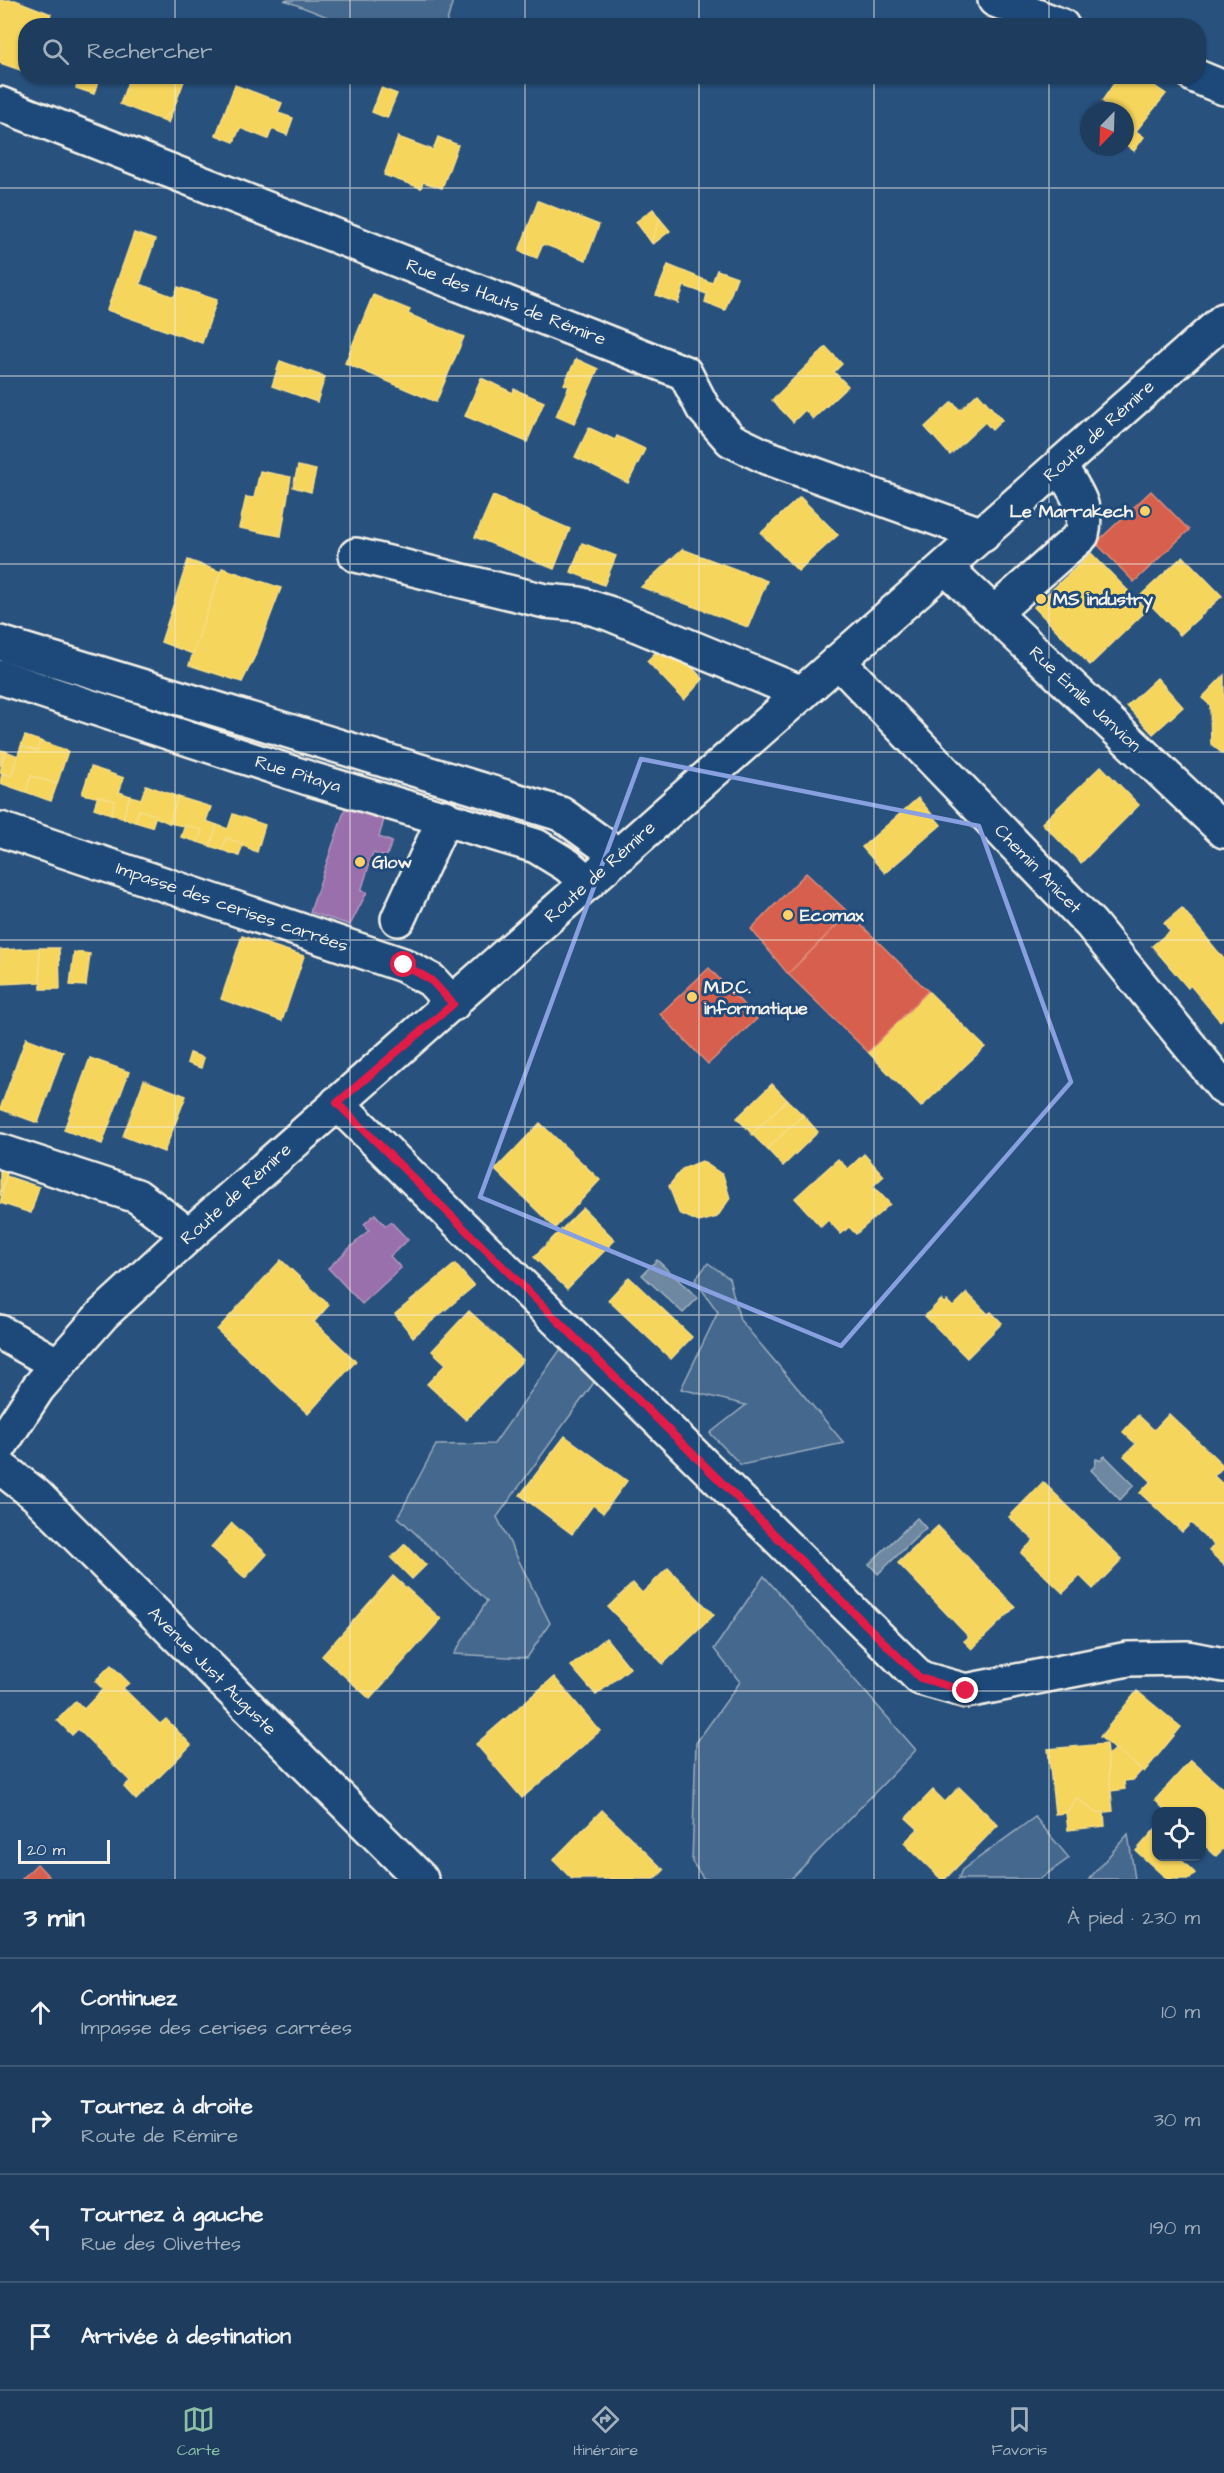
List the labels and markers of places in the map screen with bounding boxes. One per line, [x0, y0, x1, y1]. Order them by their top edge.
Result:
place label: Le Marrakech [1009, 499, 1134, 524]
marker: Le Marrakech [1138, 504, 1152, 518]
place label: MS industry [1053, 587, 1153, 613]
marker: MS industry [1034, 592, 1048, 606]
place label: Glow [372, 850, 412, 875]
marker: Glow [353, 855, 367, 869]
place label: Ecomax [800, 903, 864, 928]
marker: Ecomax [781, 908, 795, 922]
place label: M.D.C. informatique [704, 975, 808, 1021]
marker: M.D.C. informatique [685, 990, 699, 1004]

